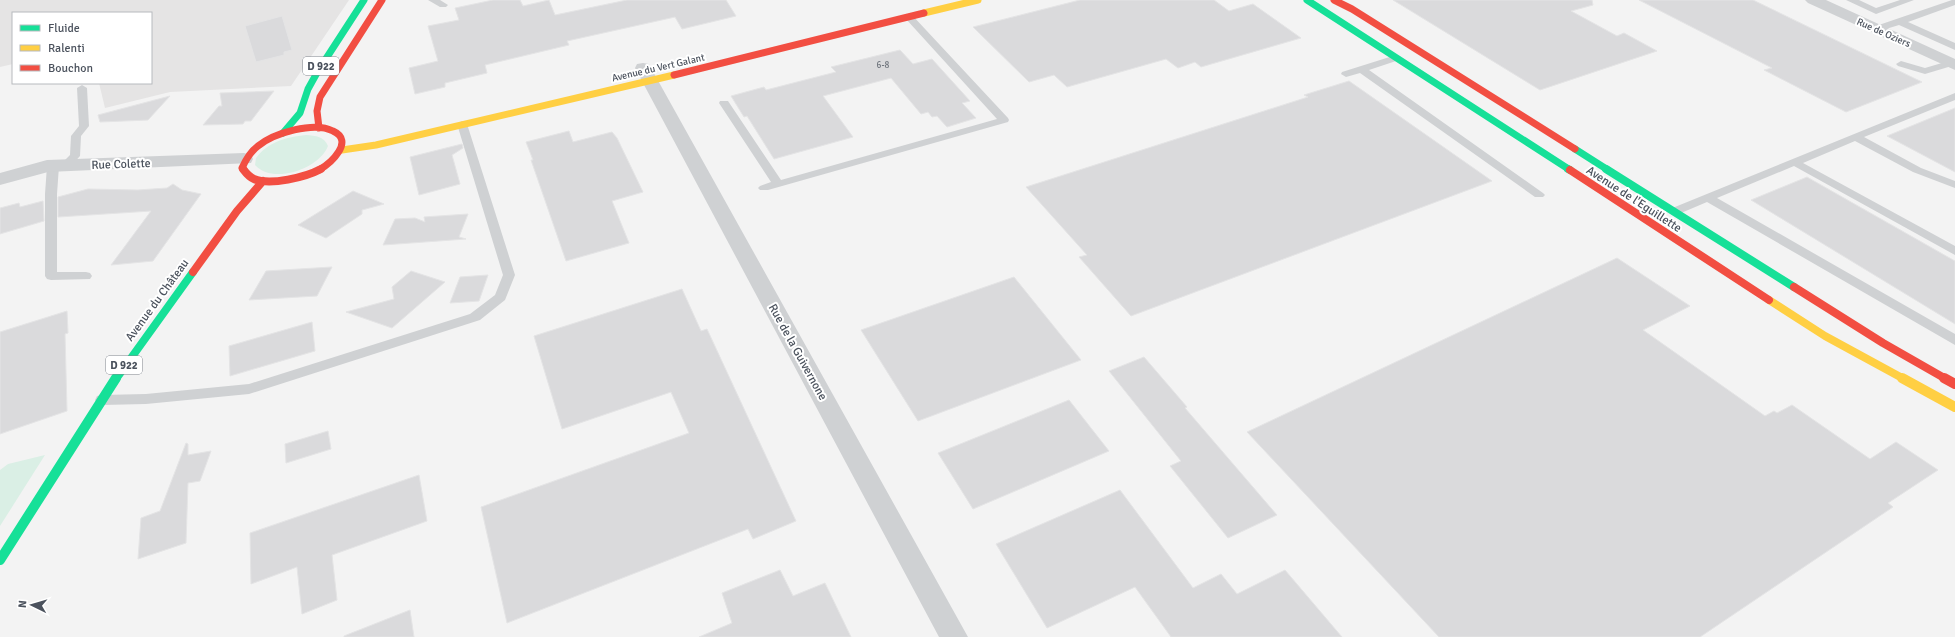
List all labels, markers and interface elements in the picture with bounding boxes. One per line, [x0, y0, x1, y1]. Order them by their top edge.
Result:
legend [12, 12, 152, 84]
street label: Rue de Oziers [1855, 16, 1913, 50]
text: Fluide [48, 21, 80, 36]
text: Ralenti [48, 41, 85, 56]
street label: Avenue du Vert Galant [611, 51, 706, 84]
road number: D 922 [303, 57, 339, 75]
house number: 6-8 [877, 60, 890, 71]
text: Bouchon [48, 61, 93, 76]
street label: Rue Colette [91, 156, 151, 173]
street label: Avenue de l'Eguillette [1583, 163, 1684, 236]
street label: Avenue du Château [122, 256, 192, 344]
street label: Rue de la Guivernone [765, 301, 830, 403]
road number: D 922 [106, 356, 142, 374]
north arrow [12, 585, 52, 625]
text: N [16, 600, 29, 609]

